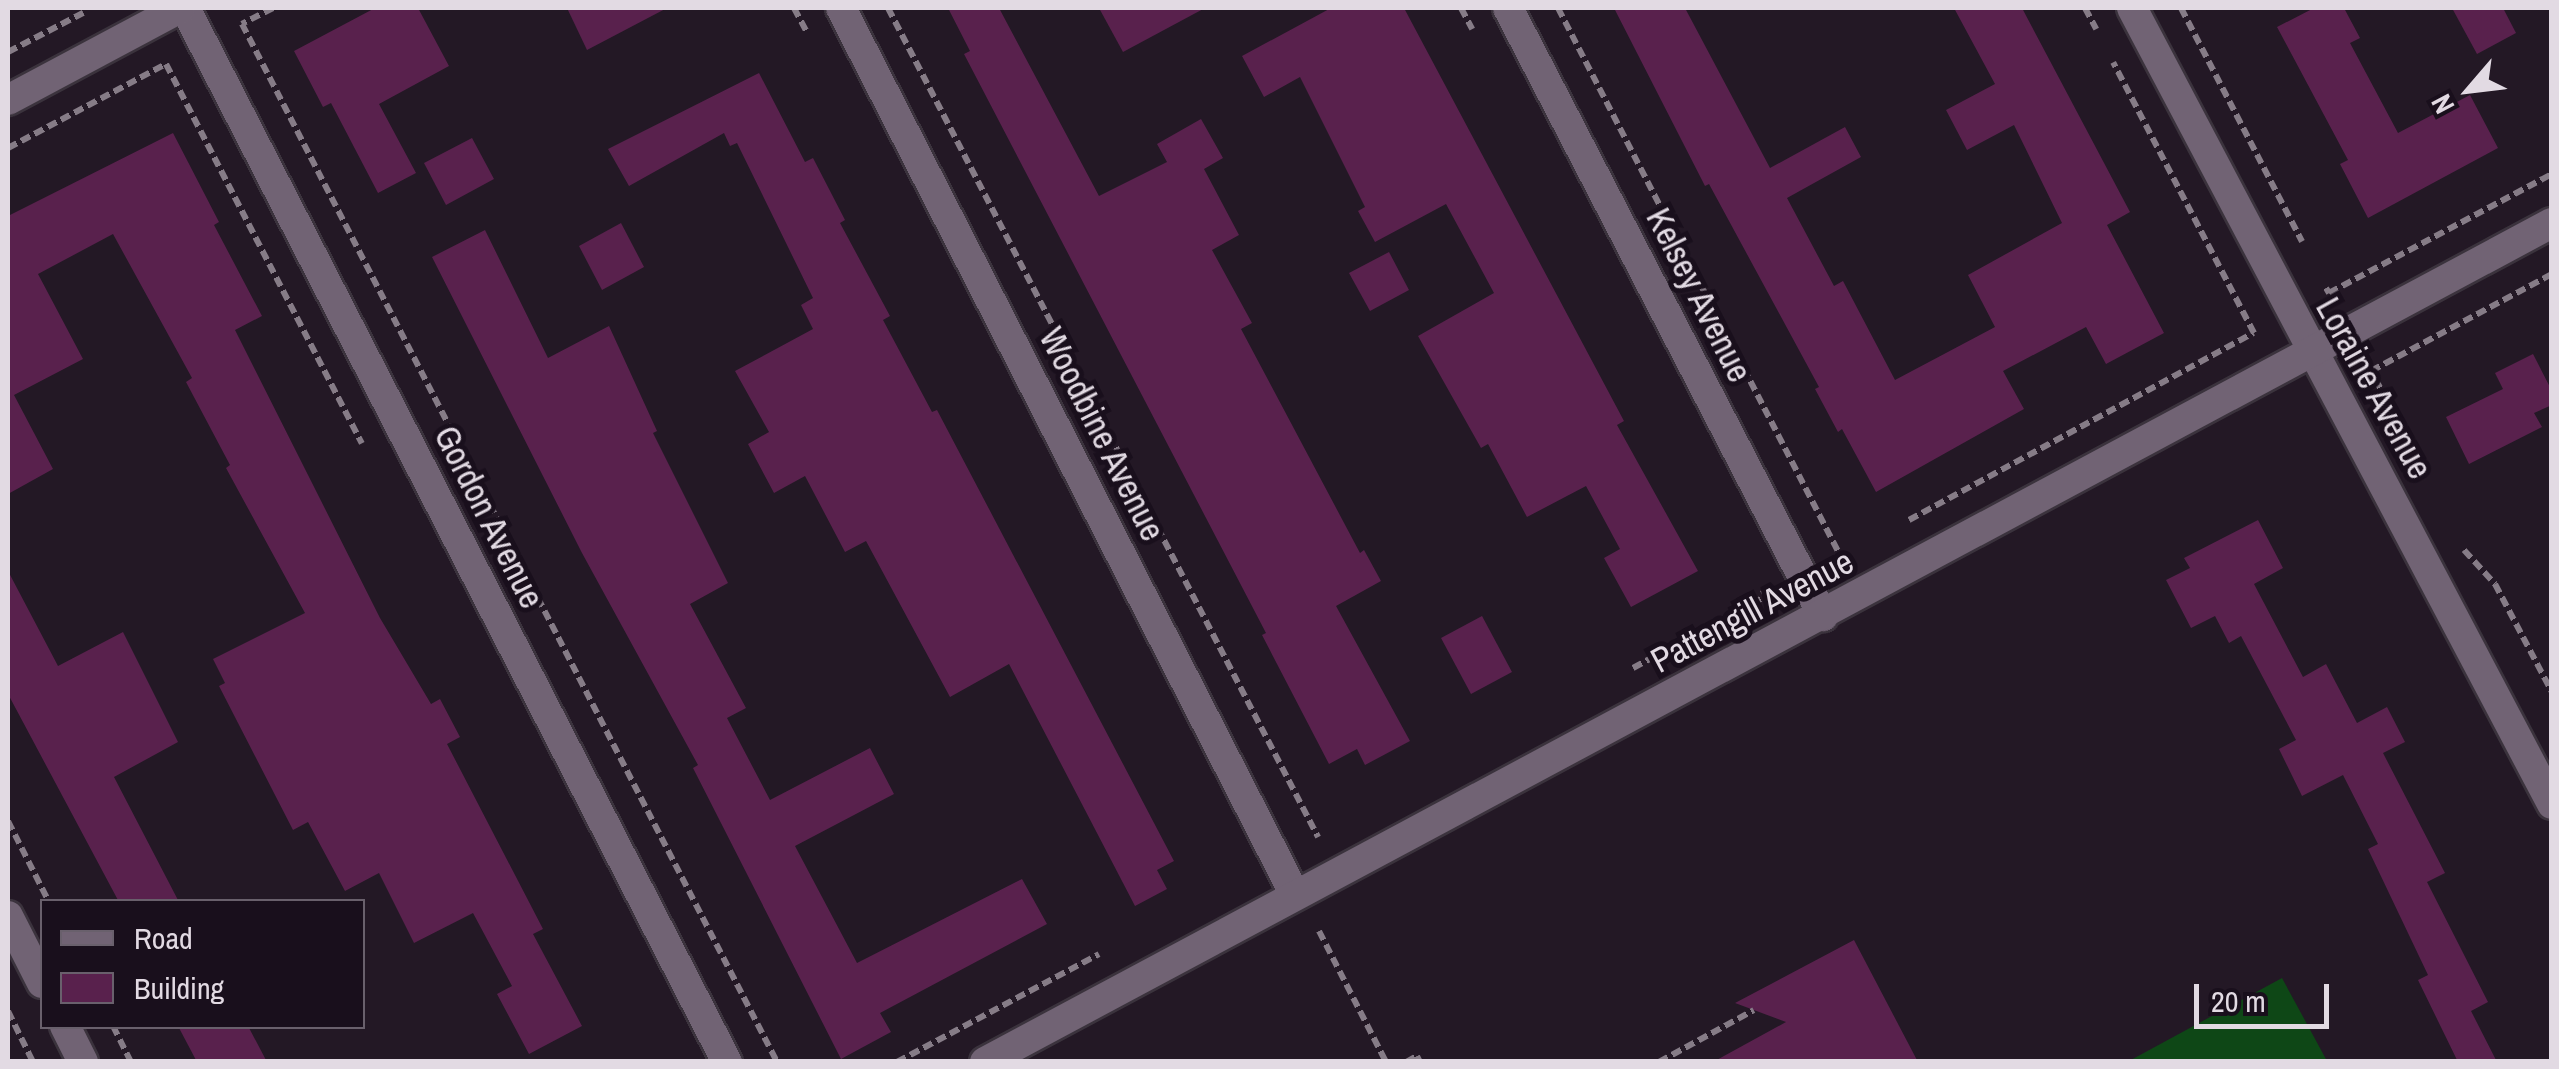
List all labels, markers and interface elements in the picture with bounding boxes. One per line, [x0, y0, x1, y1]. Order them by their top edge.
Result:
north arrow [2419, 40, 2519, 140]
text: N [2422, 88, 2463, 120]
street label: Kelsey Avenue [1637, 200, 1761, 390]
street label: Loraine Avenue [2307, 289, 2441, 487]
street label: Woodbine Avenue [1030, 320, 1174, 548]
street label: Gordon Avenue [425, 418, 553, 616]
street label: Pattengill Avenue [1643, 540, 1861, 682]
legend [40, 899, 365, 1029]
text: Road [134, 918, 193, 958]
scale bar [2199, 964, 2334, 1026]
text: Building [134, 968, 224, 1008]
text: 20 m [2211, 981, 2266, 1021]

